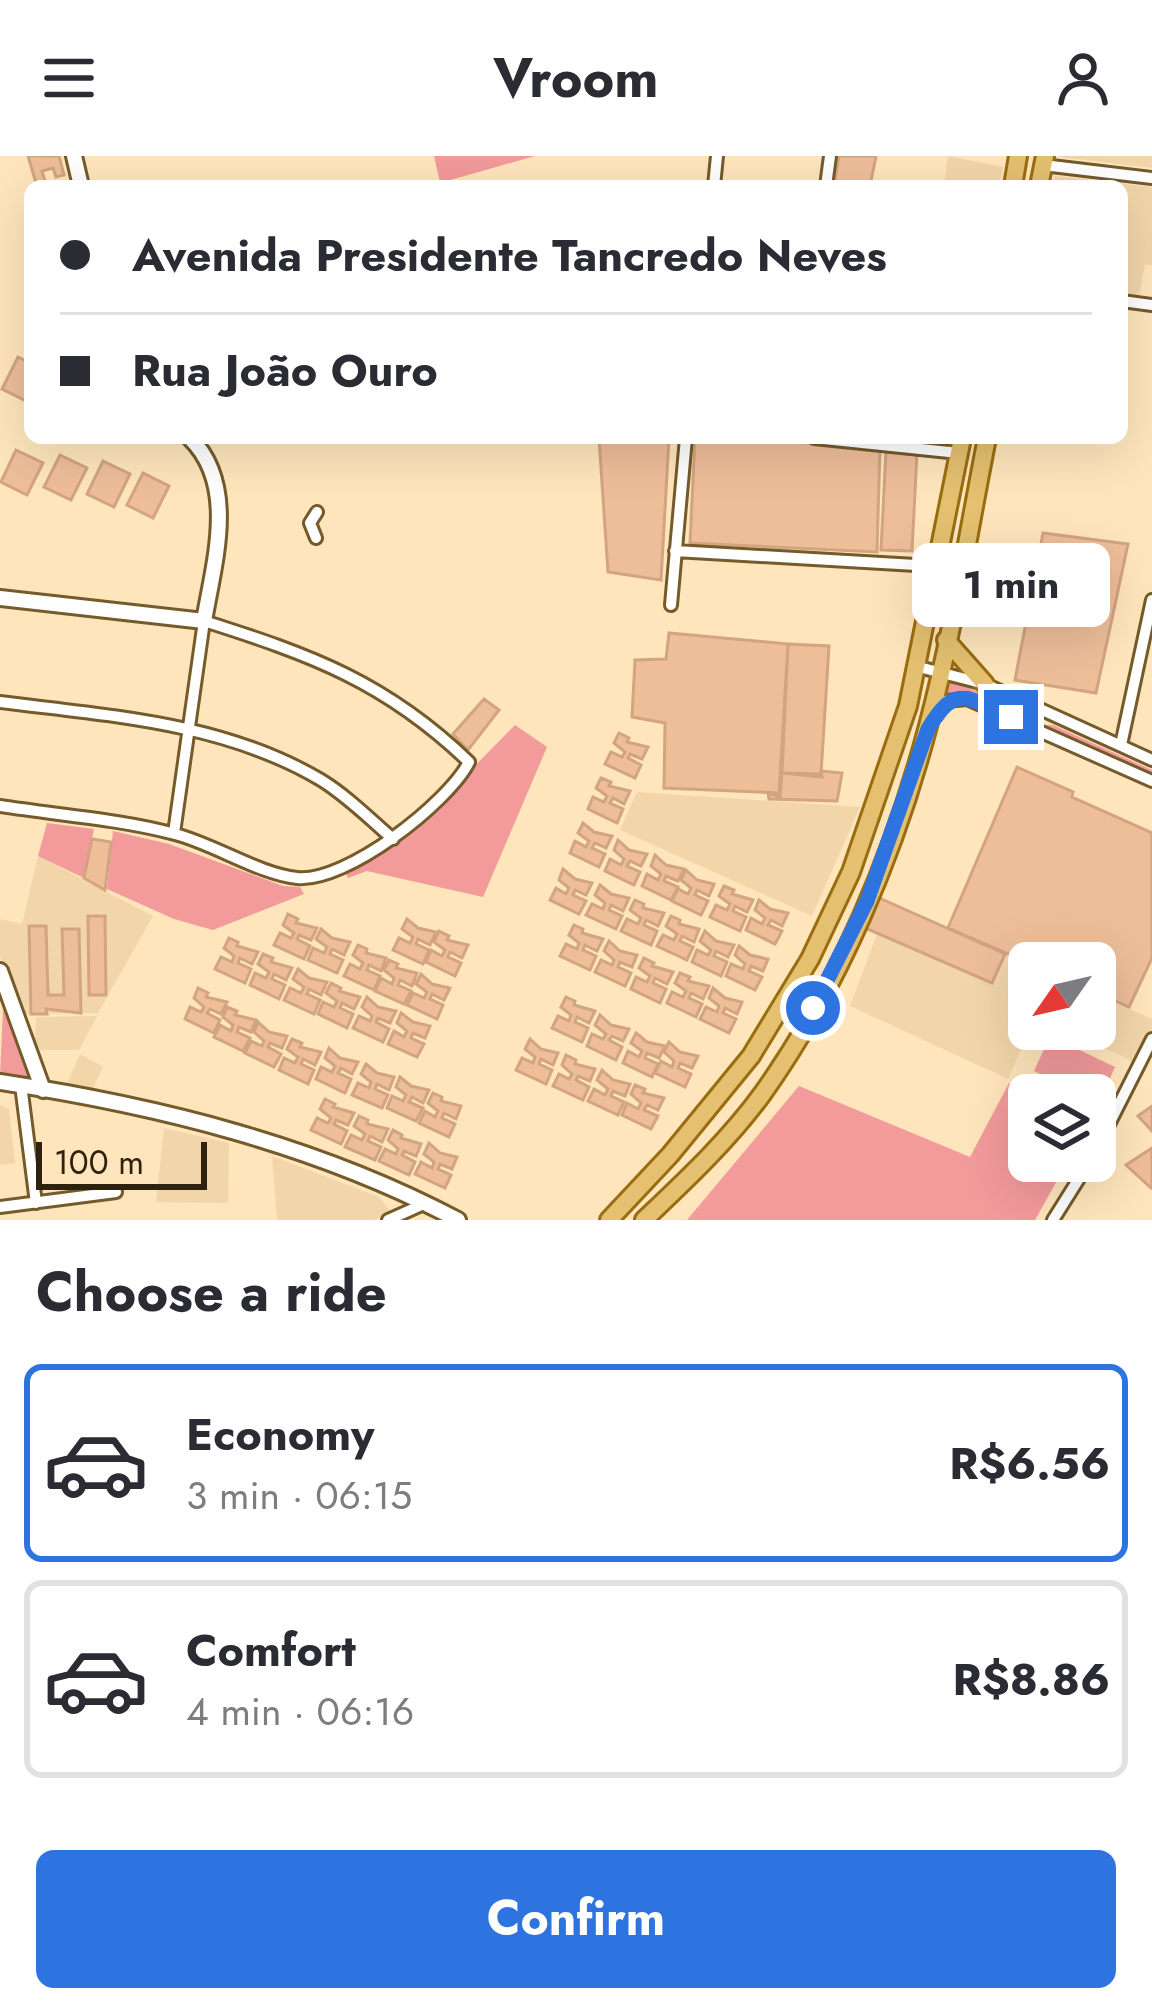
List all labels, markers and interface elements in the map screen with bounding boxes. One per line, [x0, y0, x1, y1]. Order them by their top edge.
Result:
text: Vroom [493, 39, 659, 117]
icon: menu [36, 45, 102, 111]
icon: person [1050, 45, 1116, 111]
text: Avenida Presidente Tancredo Neves [132, 223, 887, 288]
text: Rua João Ouro [132, 338, 438, 403]
callout: 1 min [912, 543, 1110, 627]
text: 1 min [963, 556, 1059, 613]
route end [984, 690, 1038, 744]
north arrow [1008, 942, 1116, 1050]
map controls [1008, 942, 1116, 1182]
route start [786, 981, 840, 1035]
button: layers [1008, 1074, 1116, 1182]
scale bar [36, 1136, 207, 1189]
text: 100 m [54, 1139, 144, 1186]
text: Choose a ride [36, 1253, 387, 1331]
text: Economy [186, 1402, 374, 1467]
icon: car [42, 1409, 150, 1517]
text: R$6.56 [949, 1431, 1110, 1496]
text: 3 min · 06:15 [186, 1467, 412, 1524]
text: Comfort [186, 1618, 356, 1683]
icon: car [42, 1625, 150, 1733]
text: R$8.86 [953, 1647, 1110, 1712]
text: 4 min · 06:16 [186, 1683, 414, 1740]
button: Confirm [36, 1850, 1116, 1988]

